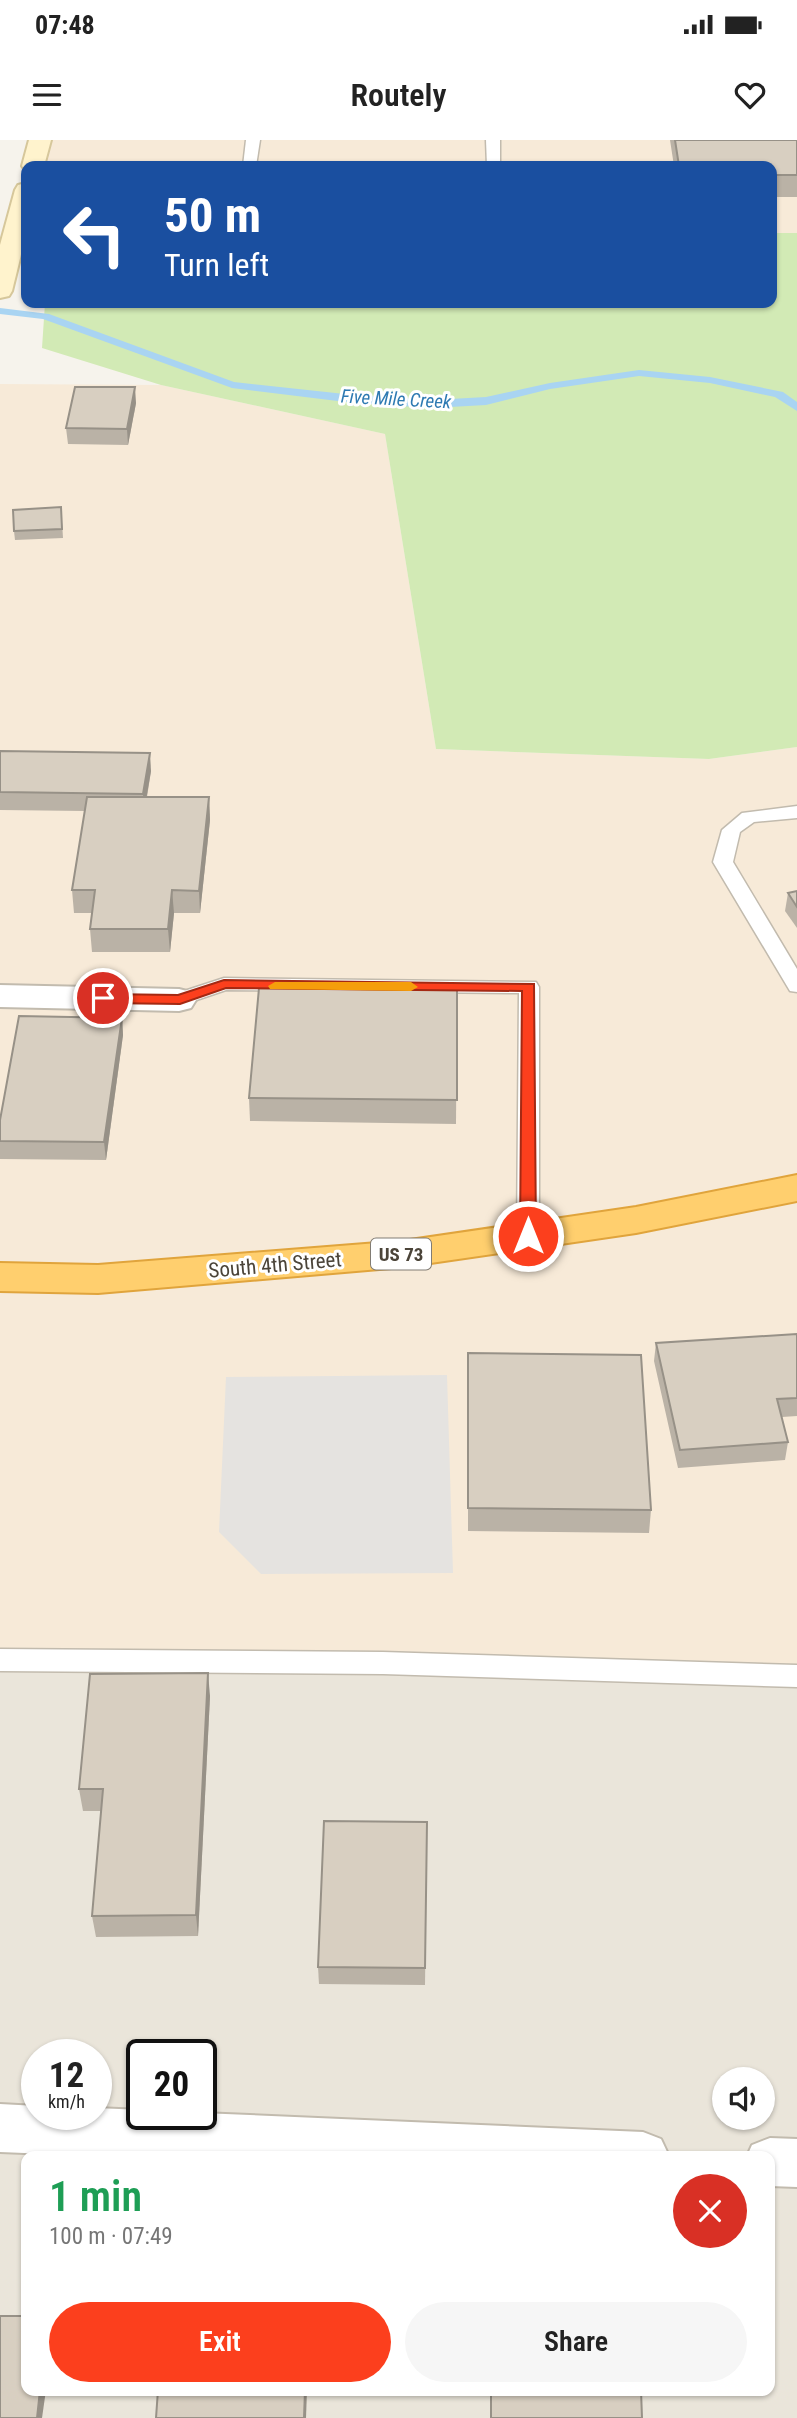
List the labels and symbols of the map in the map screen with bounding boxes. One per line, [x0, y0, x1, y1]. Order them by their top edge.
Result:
water label: Five Mile Creek [340, 385, 453, 413]
pin [73, 968, 133, 1028]
position arrow [491, 1199, 565, 1273]
road number: US 73 [371, 1238, 431, 1270]
street label: South 4th Street [207, 1247, 343, 1283]
speed limit sign: 20 [126, 2039, 217, 2130]

